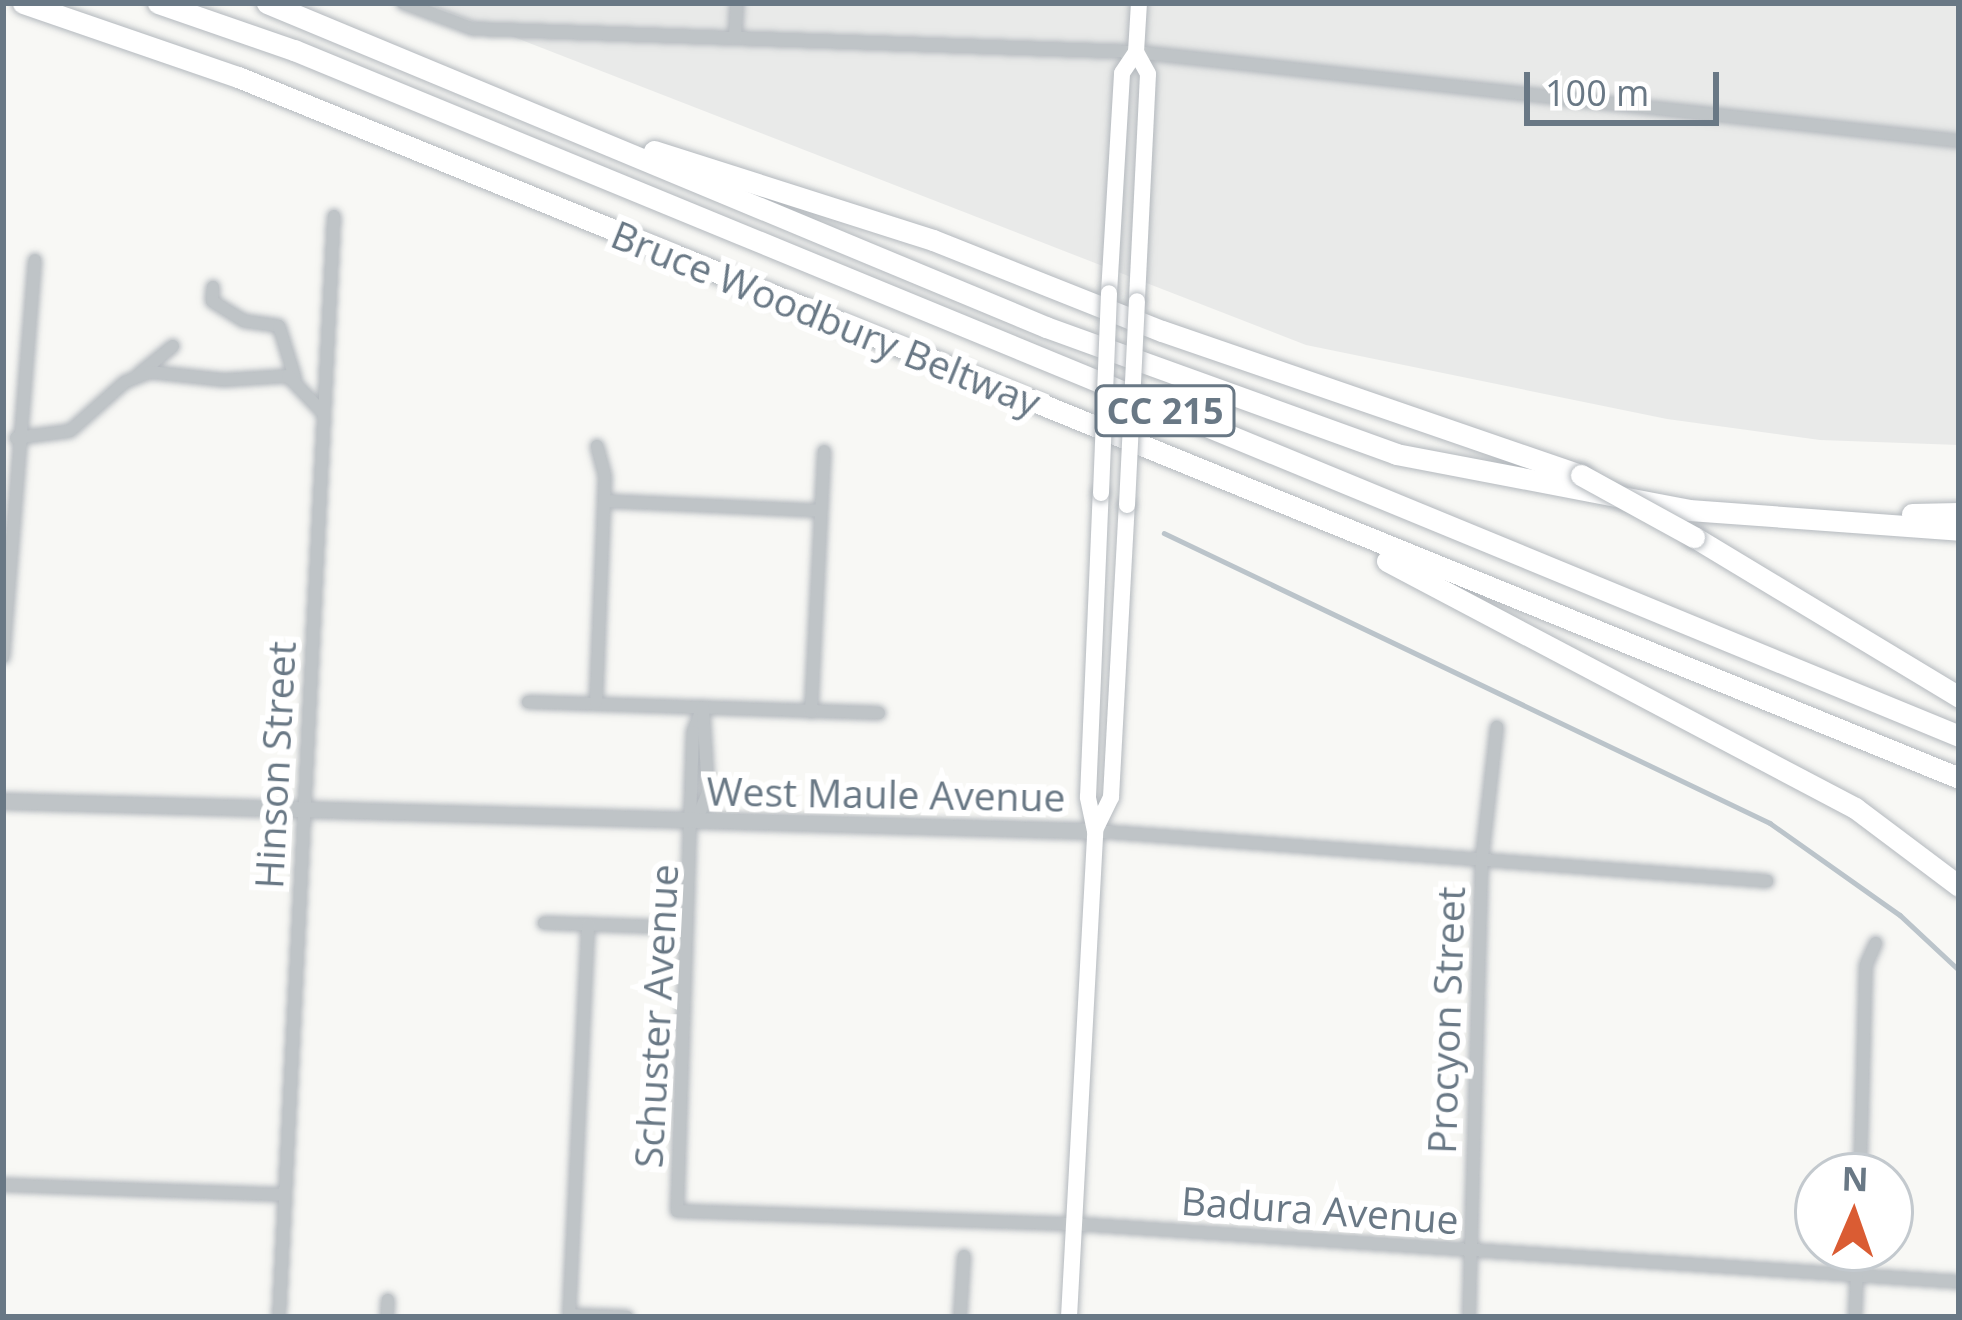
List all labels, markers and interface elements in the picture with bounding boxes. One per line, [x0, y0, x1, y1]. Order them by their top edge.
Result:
scale bar [1530, 48, 1725, 122]
text: 100 m [1545, 68, 1649, 117]
street label: Bruce Woodbury Beltway [605, 210, 1047, 426]
road number: CC 215 [1093, 381, 1237, 441]
street label: Hinson Street [245, 640, 305, 890]
street label: West Maule Avenue [706, 767, 1066, 821]
street label: Schuster Avenue [625, 863, 687, 1169]
street label: Procyon Street [1418, 886, 1474, 1154]
north arrow [1794, 1152, 1914, 1272]
text: N [1841, 1156, 1869, 1201]
street label: Badura Avenue [1180, 1177, 1460, 1243]

